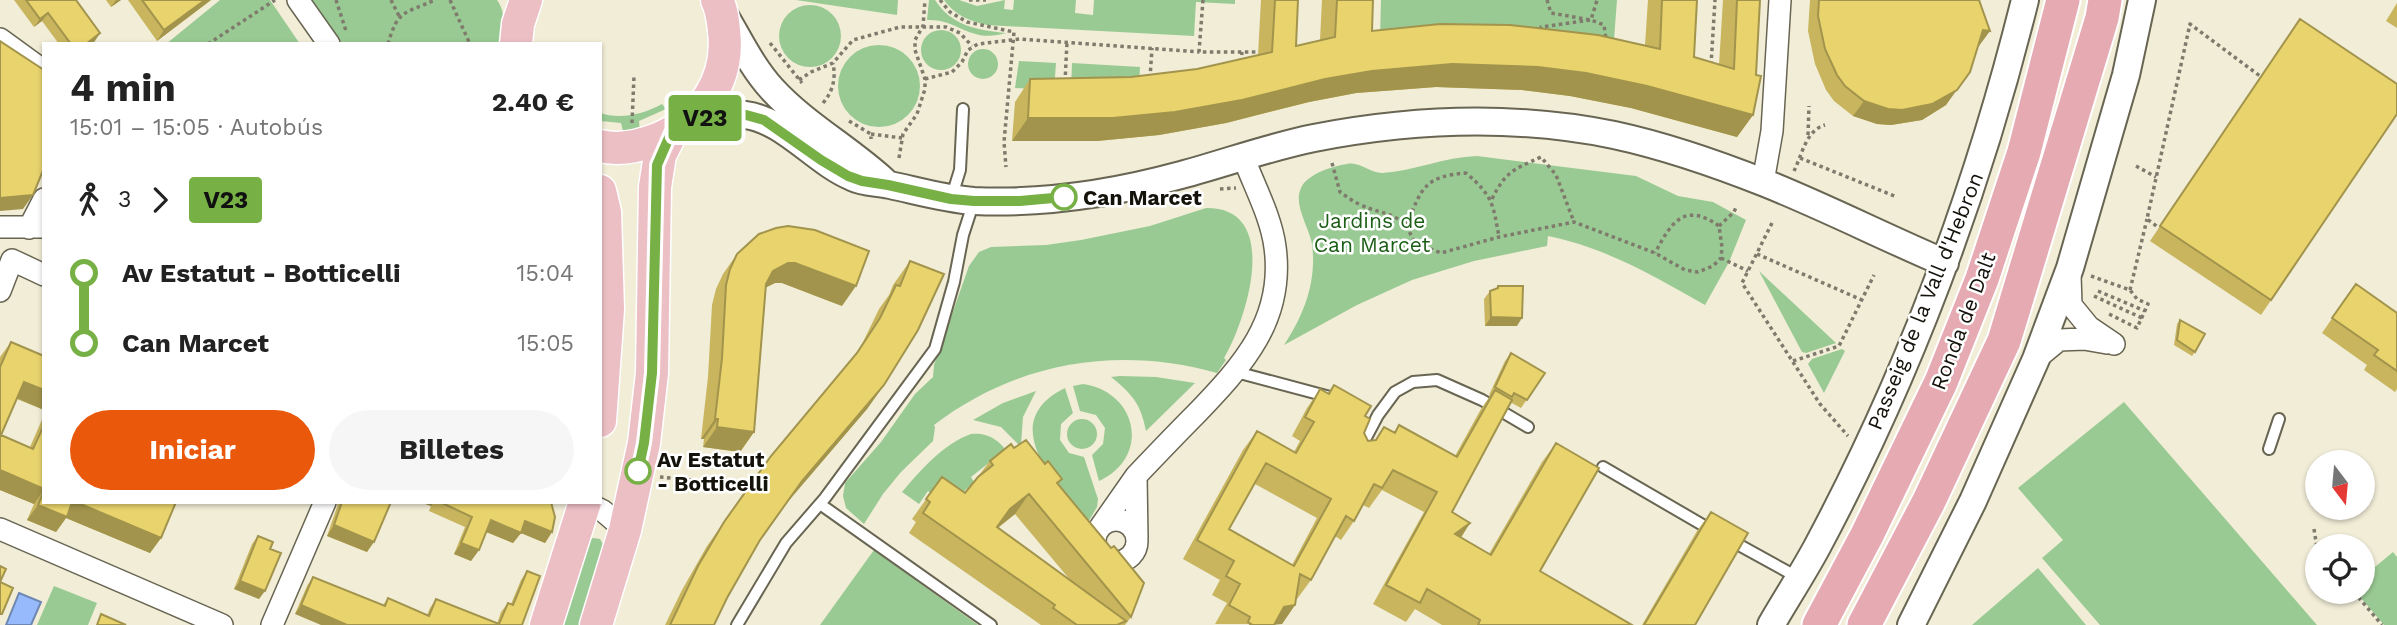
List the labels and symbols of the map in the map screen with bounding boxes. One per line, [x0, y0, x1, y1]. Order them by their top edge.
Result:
line badge: V23 [665, 95, 745, 141]
street label: Passeig de la Vall d'Hebron [1862, 169, 1988, 433]
marker: Can Marcet [1051, 184, 1077, 210]
place label: Can Marcet [1083, 185, 1202, 210]
park label: Jardins de Can Marcet [1314, 208, 1431, 257]
street label: Ronda de Dalt [1925, 249, 2001, 393]
place label: Av Estatut - Botticelli [657, 447, 769, 496]
north arrow [2305, 450, 2375, 520]
marker: Av Estatut - Botticelli [625, 458, 651, 484]

